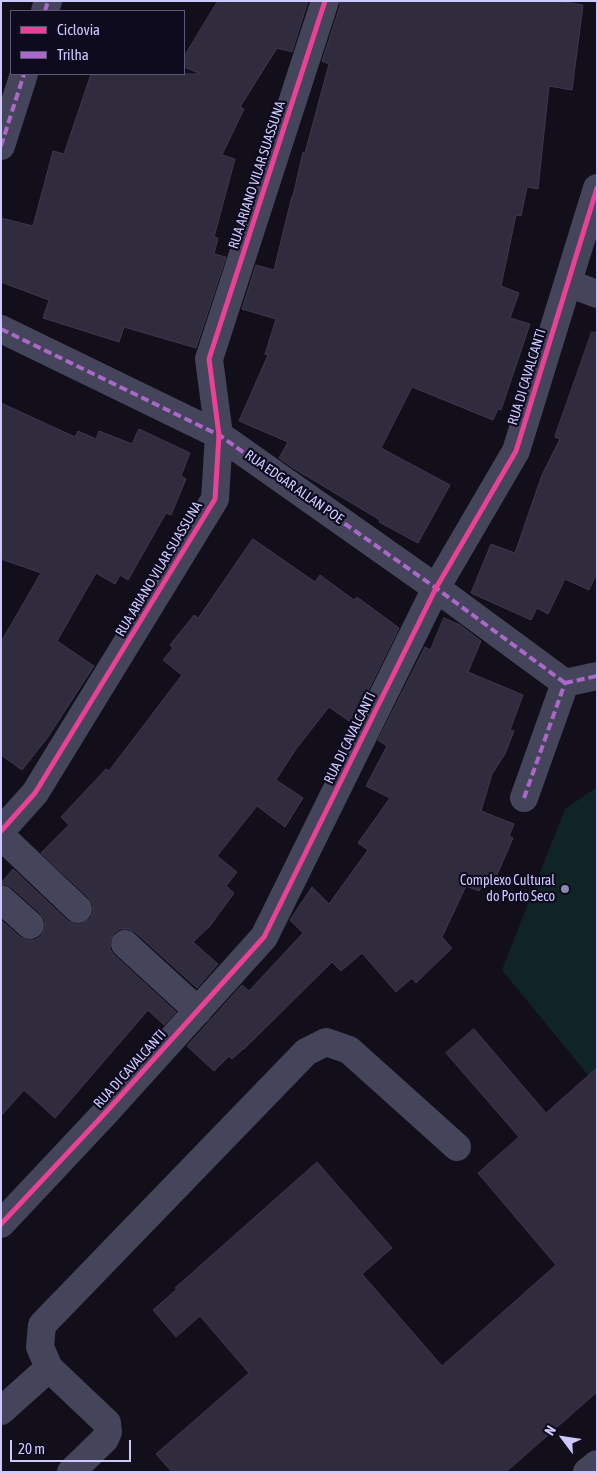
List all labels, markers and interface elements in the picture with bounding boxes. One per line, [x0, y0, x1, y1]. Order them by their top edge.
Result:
legend [10, 10, 185, 75]
text: Ciclovia [57, 21, 100, 38]
text: Trilha [57, 46, 89, 63]
street label: RUA ARIANO VILAR SUASSUNA [225, 99, 289, 251]
street label: RUA DI CAVALCANTI [504, 327, 550, 427]
street label: RUA EDGAR ALLAN POE [241, 447, 347, 527]
street label: RUA ARIANO VILAR SUASSUNA [112, 498, 206, 640]
street label: RUA DI CAVALCANTI [321, 689, 379, 787]
place label: Complexo Cultural do Porto Seco [460, 873, 555, 906]
marker: Complexo Cultural do Porto Seco [559, 883, 571, 895]
street label: RUA DI CAVALCANTI [90, 1026, 170, 1112]
north arrow [538, 1413, 588, 1463]
text: N [541, 1423, 559, 1438]
scale bar [12, 1430, 134, 1462]
text: 20 m [18, 1440, 45, 1457]

